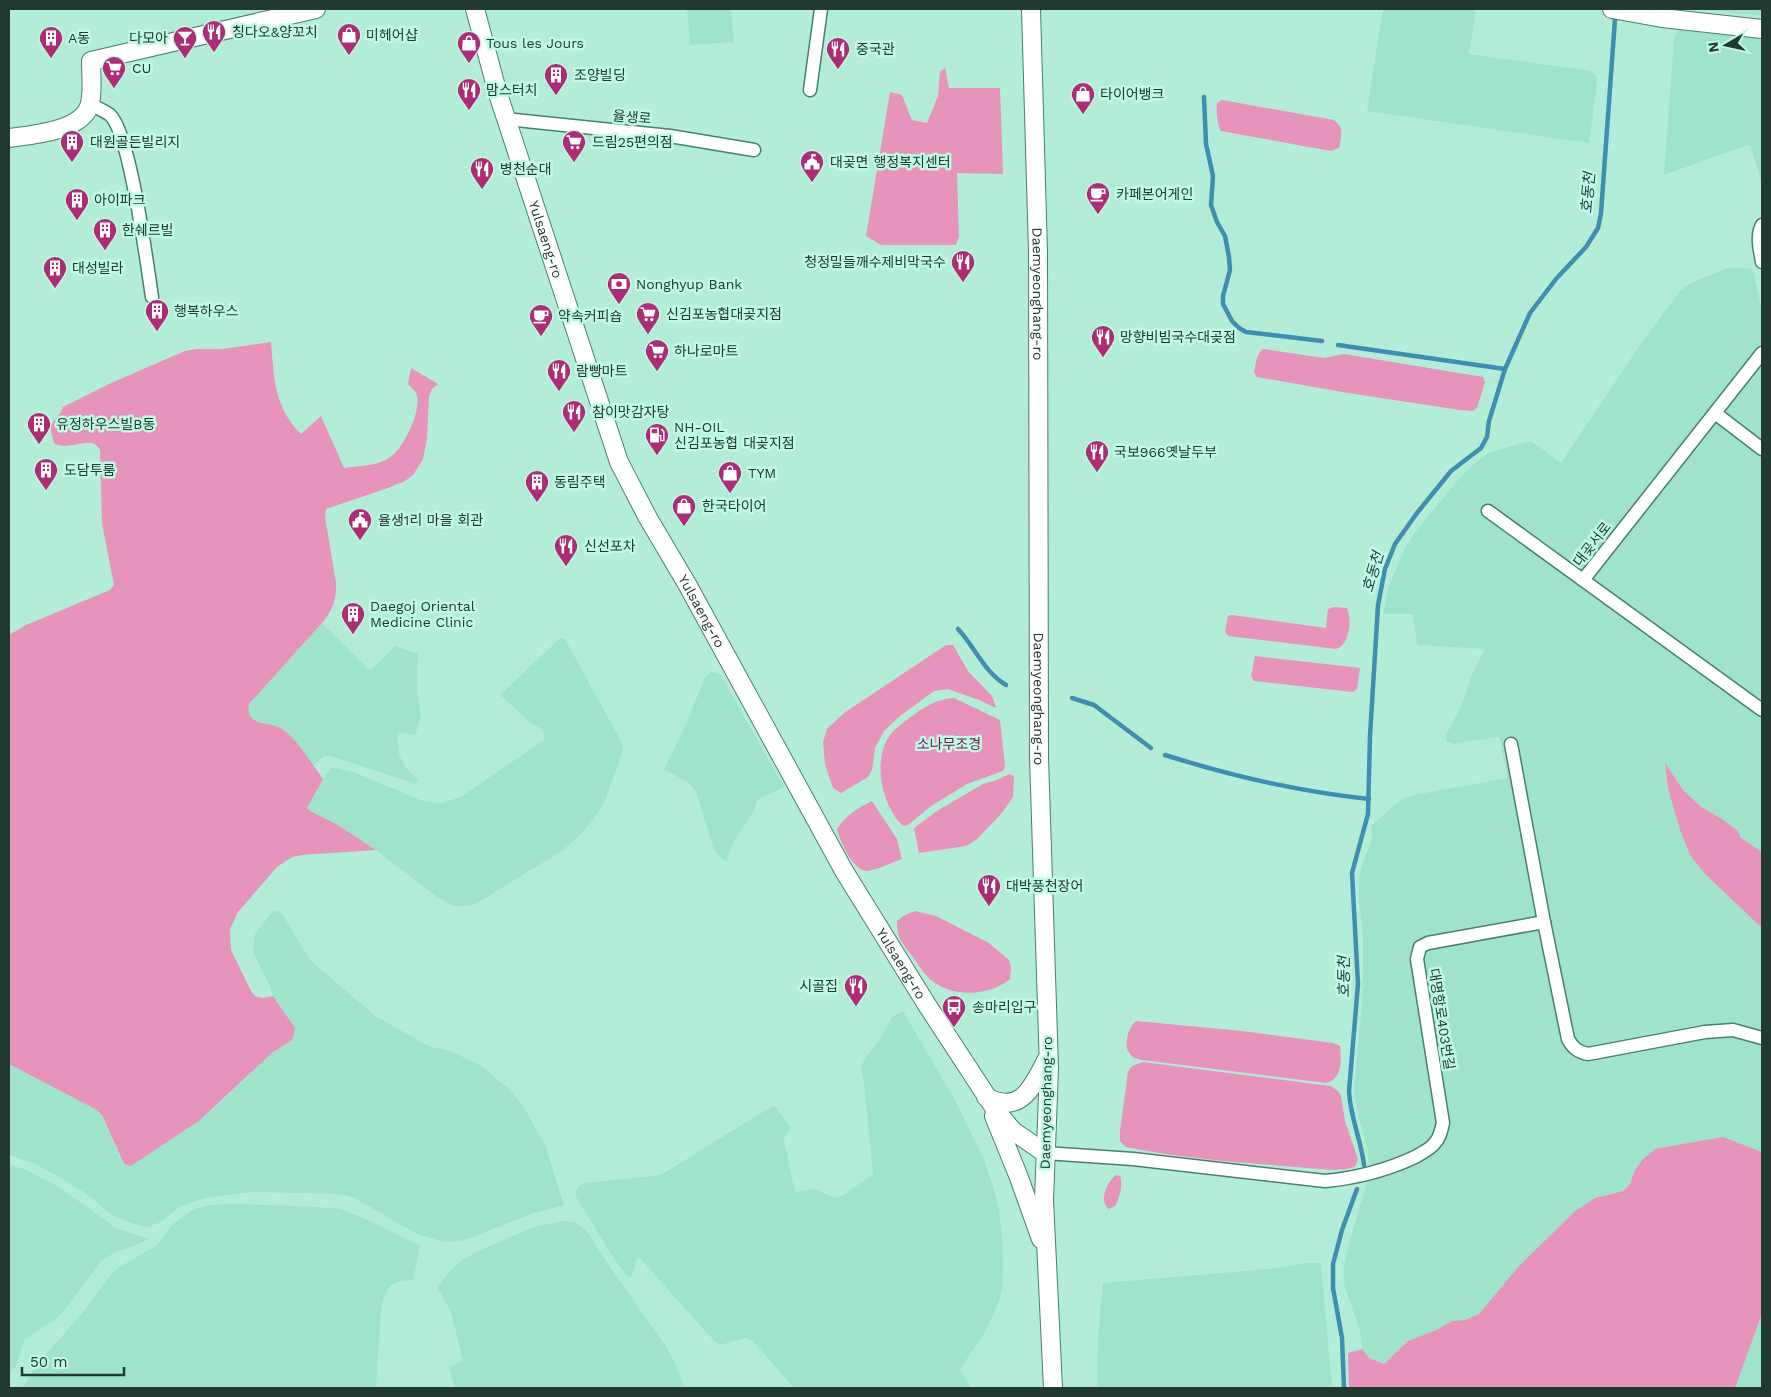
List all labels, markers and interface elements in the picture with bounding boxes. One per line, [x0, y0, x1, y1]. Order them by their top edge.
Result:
restaurant icon: 칭다오&양꼬치 [201, 19, 227, 53]
north arrow [1701, 20, 1751, 70]
shop icon: 미헤어샵 [336, 22, 362, 56]
place label: 칭다오&양꼬치 [232, 24, 318, 40]
building icon: A동 [38, 25, 64, 59]
bar icon: 다모아 [172, 25, 198, 59]
place label: 미헤어샵 [366, 27, 418, 43]
place label: A동 [68, 30, 90, 46]
place label: 다모아 [129, 30, 168, 46]
shop icon: Tous les Jours [456, 30, 482, 64]
place label: Tous les Jours [486, 35, 584, 51]
restaurant icon: 중국관 [825, 36, 851, 70]
place label: 중국관 [856, 41, 895, 57]
text: N [1704, 41, 1722, 53]
supermarket icon: CU [101, 55, 127, 89]
place label: CU [132, 60, 152, 76]
building icon: 조양빌딩 [543, 62, 569, 96]
place label: 조양빌딩 [574, 67, 626, 83]
restaurant icon: 맘스터치 [456, 77, 482, 111]
shop icon: 타이어뱅크 [1070, 81, 1096, 115]
place label: 맘스터치 [486, 82, 538, 98]
place label: 타이어뱅크 [1100, 86, 1165, 102]
street label: 율생로 [612, 107, 652, 127]
building icon: 대원골든빌리지 [59, 129, 85, 163]
supermarket icon: 드림25편의점 [561, 129, 587, 163]
place label: 대원골든빌리지 [90, 134, 180, 150]
place label: 드림25편의점 [592, 134, 673, 150]
public building icon: 대곶면 행정복지센터 [799, 149, 825, 183]
place label: 대곶면 행정복지센터 [830, 154, 951, 170]
restaurant icon: 병천순대 [469, 156, 495, 190]
place label: 병천순대 [500, 161, 552, 177]
water label: 호동천 [1577, 169, 1599, 214]
cafe icon: 카페본어게인 [1085, 181, 1111, 215]
place label: 카페본어게인 [1116, 186, 1193, 202]
building icon: 아이파크 [64, 187, 90, 221]
place label: 아이파크 [94, 192, 146, 208]
street label: Yulsaeng-ro [526, 198, 566, 280]
building icon: 한쉐르빌 [92, 217, 118, 251]
place label: 한쉐르빌 [122, 222, 174, 238]
street label: Daemyeonghang-ro [1029, 227, 1046, 360]
restaurant icon: 청정밀들깨수제비막국수 [950, 249, 976, 283]
place label: 청정밀들깨수제비막국수 [804, 254, 946, 270]
building icon: 대성빌라 [42, 255, 68, 289]
place label: 대성빌라 [72, 260, 124, 276]
bank icon: Nonghyup Bank [606, 271, 632, 305]
place label: Nonghyup Bank [636, 276, 742, 292]
building icon: 행복하우스 [144, 298, 170, 332]
supermarket icon: 신김포농협대곶지점 [635, 301, 661, 335]
place label: 행복하우스 [174, 303, 239, 319]
cafe icon: 약속커피숍 [528, 303, 554, 337]
place label: 신김포농협대곶지점 [666, 306, 782, 322]
place label: 약속커피숍 [558, 308, 623, 324]
restaurant icon: 망향비빔국수대곶점 [1090, 324, 1116, 358]
place label: 망향비빔국수대곶점 [1120, 329, 1236, 345]
supermarket icon: 하나로마트 [644, 338, 670, 372]
place label: 하나로마트 [674, 343, 739, 359]
restaurant icon: 람빵마트 [546, 358, 572, 392]
place label: 람빵마트 [576, 363, 628, 379]
restaurant icon: 참이맛감자탕 [561, 399, 587, 433]
place label: 참이맛감자탕 [592, 404, 669, 420]
building icon: 유정하우스빌B동 [26, 411, 52, 445]
place label: 유정하우스빌B동 [56, 416, 155, 432]
place label: NH-OIL 신김포농협 대곶지점 [674, 419, 795, 451]
fuel station icon: NH-OIL 신김포농협 대곶지점 [644, 422, 670, 456]
restaurant icon: 국보966옛날두부 [1084, 439, 1110, 473]
place label: 국보966옛날두부 [1114, 444, 1217, 460]
building icon: 도담투룸 [33, 457, 59, 491]
shop icon: TYM [717, 460, 743, 494]
place label: 도담투룸 [64, 462, 116, 478]
place label: TYM [748, 465, 776, 481]
building icon: 동림주택 [524, 469, 550, 503]
place label: 동림주택 [554, 474, 606, 490]
shop icon: 한국타이어 [671, 493, 697, 527]
place label: 한국타이어 [702, 498, 766, 514]
public building icon: 율생1리 마을 회관 [347, 507, 373, 541]
place label: 율생1리 마을 회관 [378, 512, 483, 528]
street label: 대곶서로 [1570, 519, 1614, 569]
restaurant icon: 신선포차 [553, 533, 579, 567]
place label: 신선포차 [584, 538, 636, 554]
water label: 호동천 [1359, 548, 1388, 594]
street label: Yulsaeng-ro [675, 572, 728, 650]
place label: Daegoj Oriental Medicine Clinic [370, 598, 476, 630]
building icon: Daegoj Oriental Medicine Clinic [340, 601, 366, 635]
street label: Daemyeonghang-ro [1031, 632, 1047, 766]
park label: 소나무조경 [917, 736, 981, 752]
restaurant icon: 대박풍천장어 [976, 873, 1002, 907]
place label: 대박풍천장어 [1006, 878, 1083, 894]
street label: Yulsaeng-ro [873, 925, 929, 1002]
water label: 호동천 [1335, 954, 1353, 998]
street label: 대명항로403번길 [1426, 967, 1458, 1071]
restaurant icon: 시골집 [843, 973, 869, 1007]
place label: 시골집 [799, 978, 838, 994]
bus stop icon: 송마리입구 [941, 994, 967, 1028]
place label: 송마리입구 [972, 999, 1037, 1015]
street label: Daemyeonghang-ro [1037, 1036, 1055, 1170]
scale bar [22, 1344, 125, 1376]
text: 50 m [30, 1353, 67, 1371]

